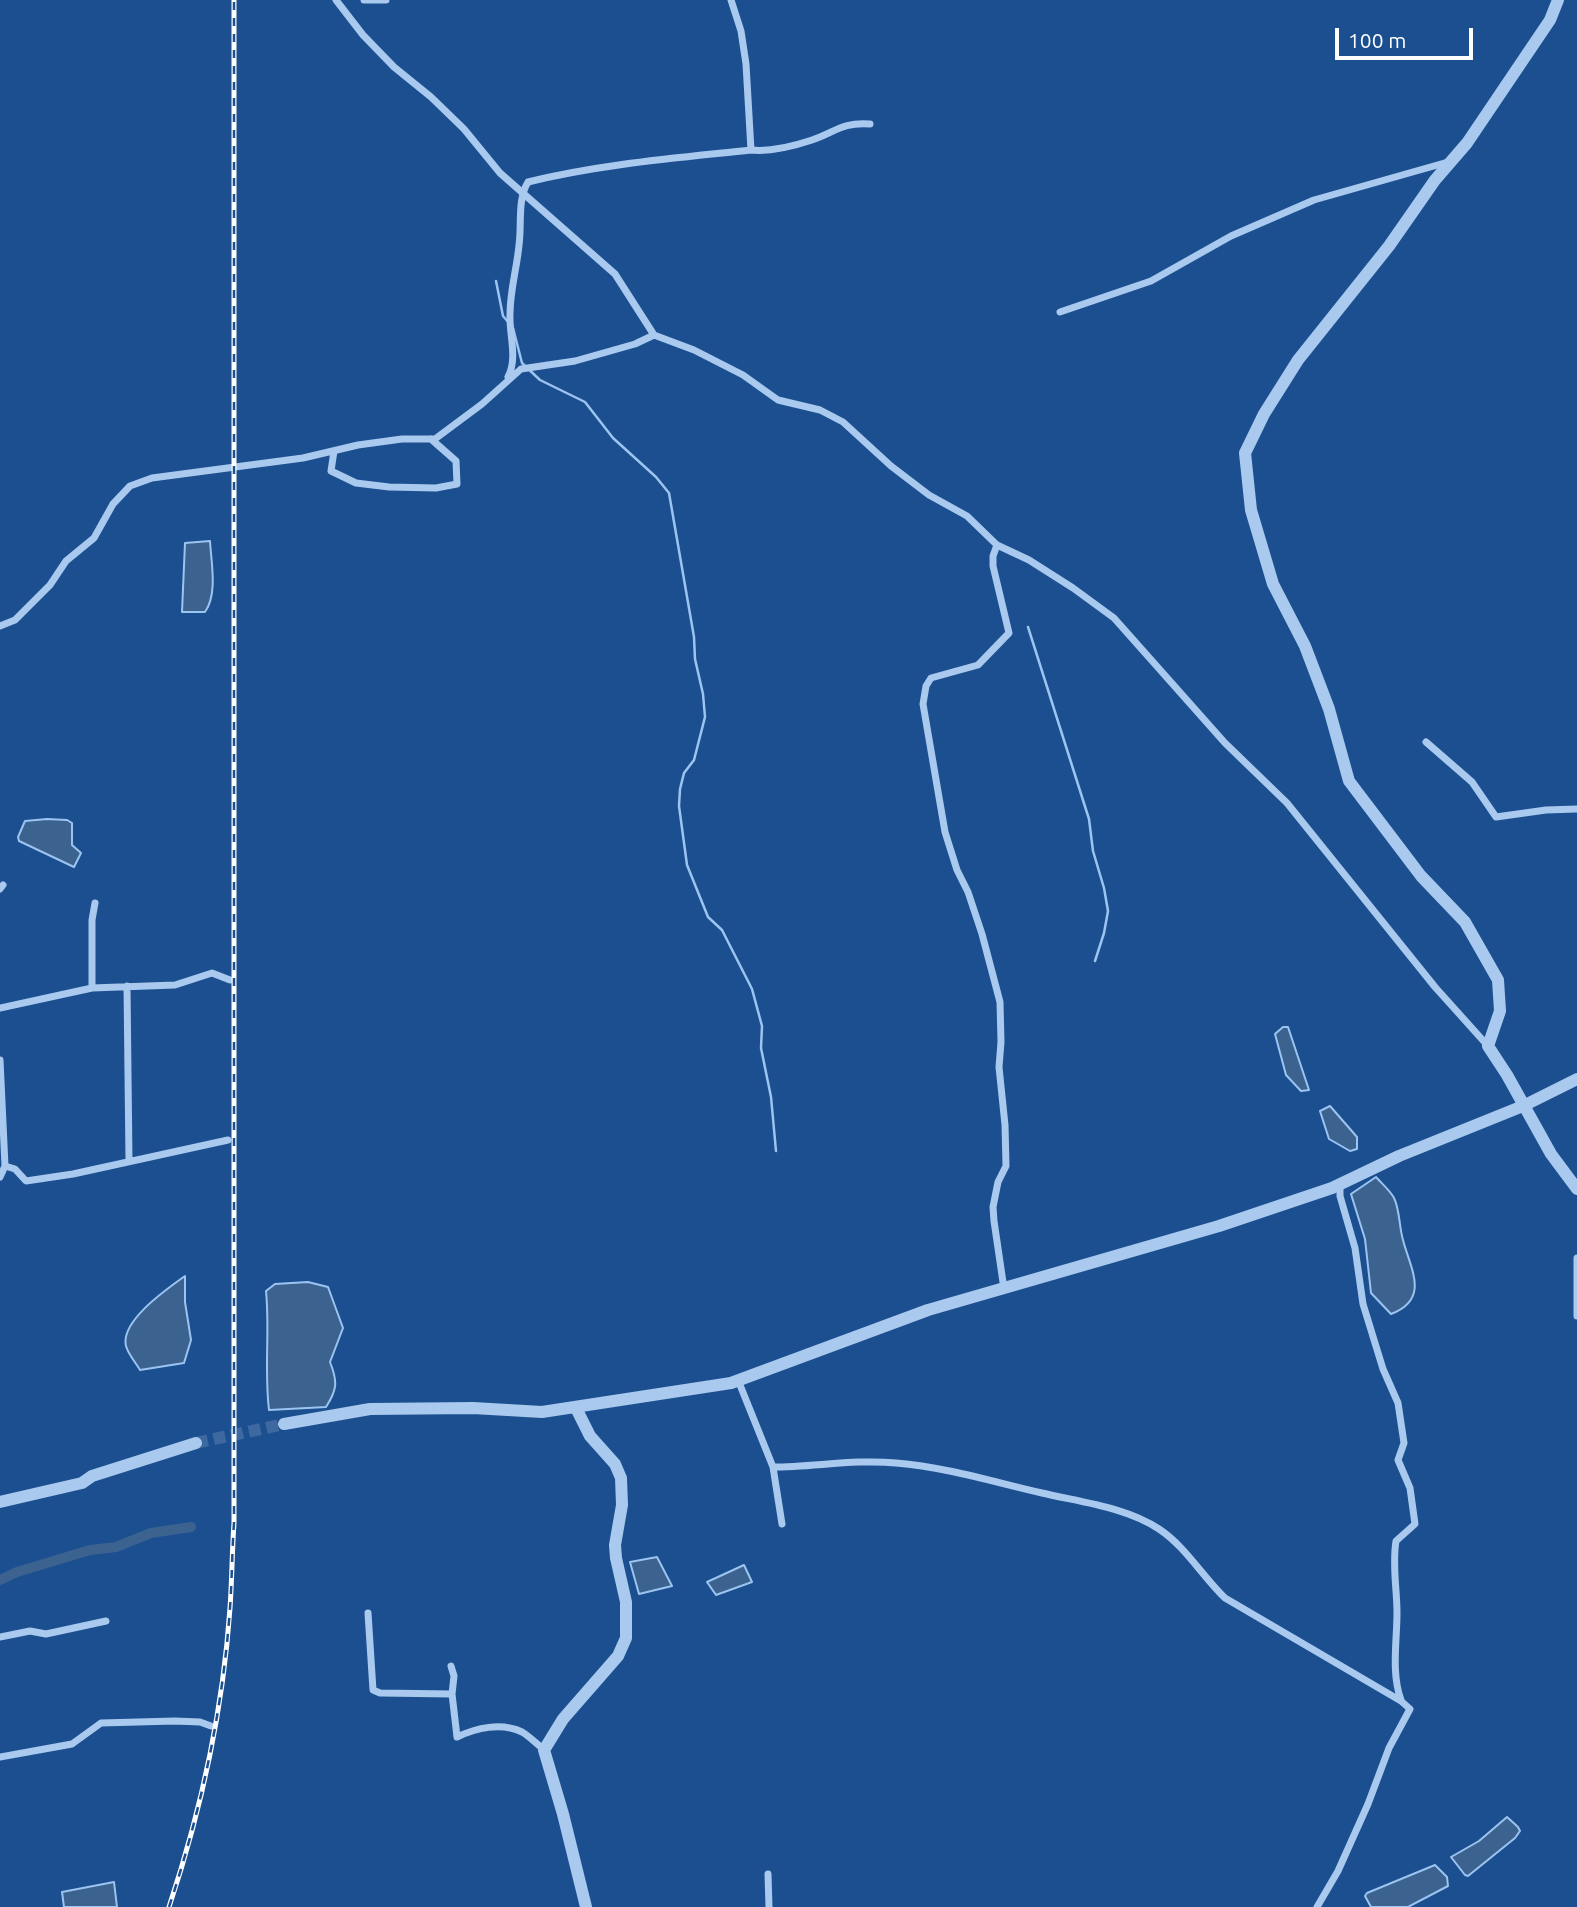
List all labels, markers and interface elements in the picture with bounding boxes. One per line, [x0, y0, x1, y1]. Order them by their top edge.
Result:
scale bar [1339, 14, 1477, 58]
text: 100 m [1348, 28, 1406, 52]

